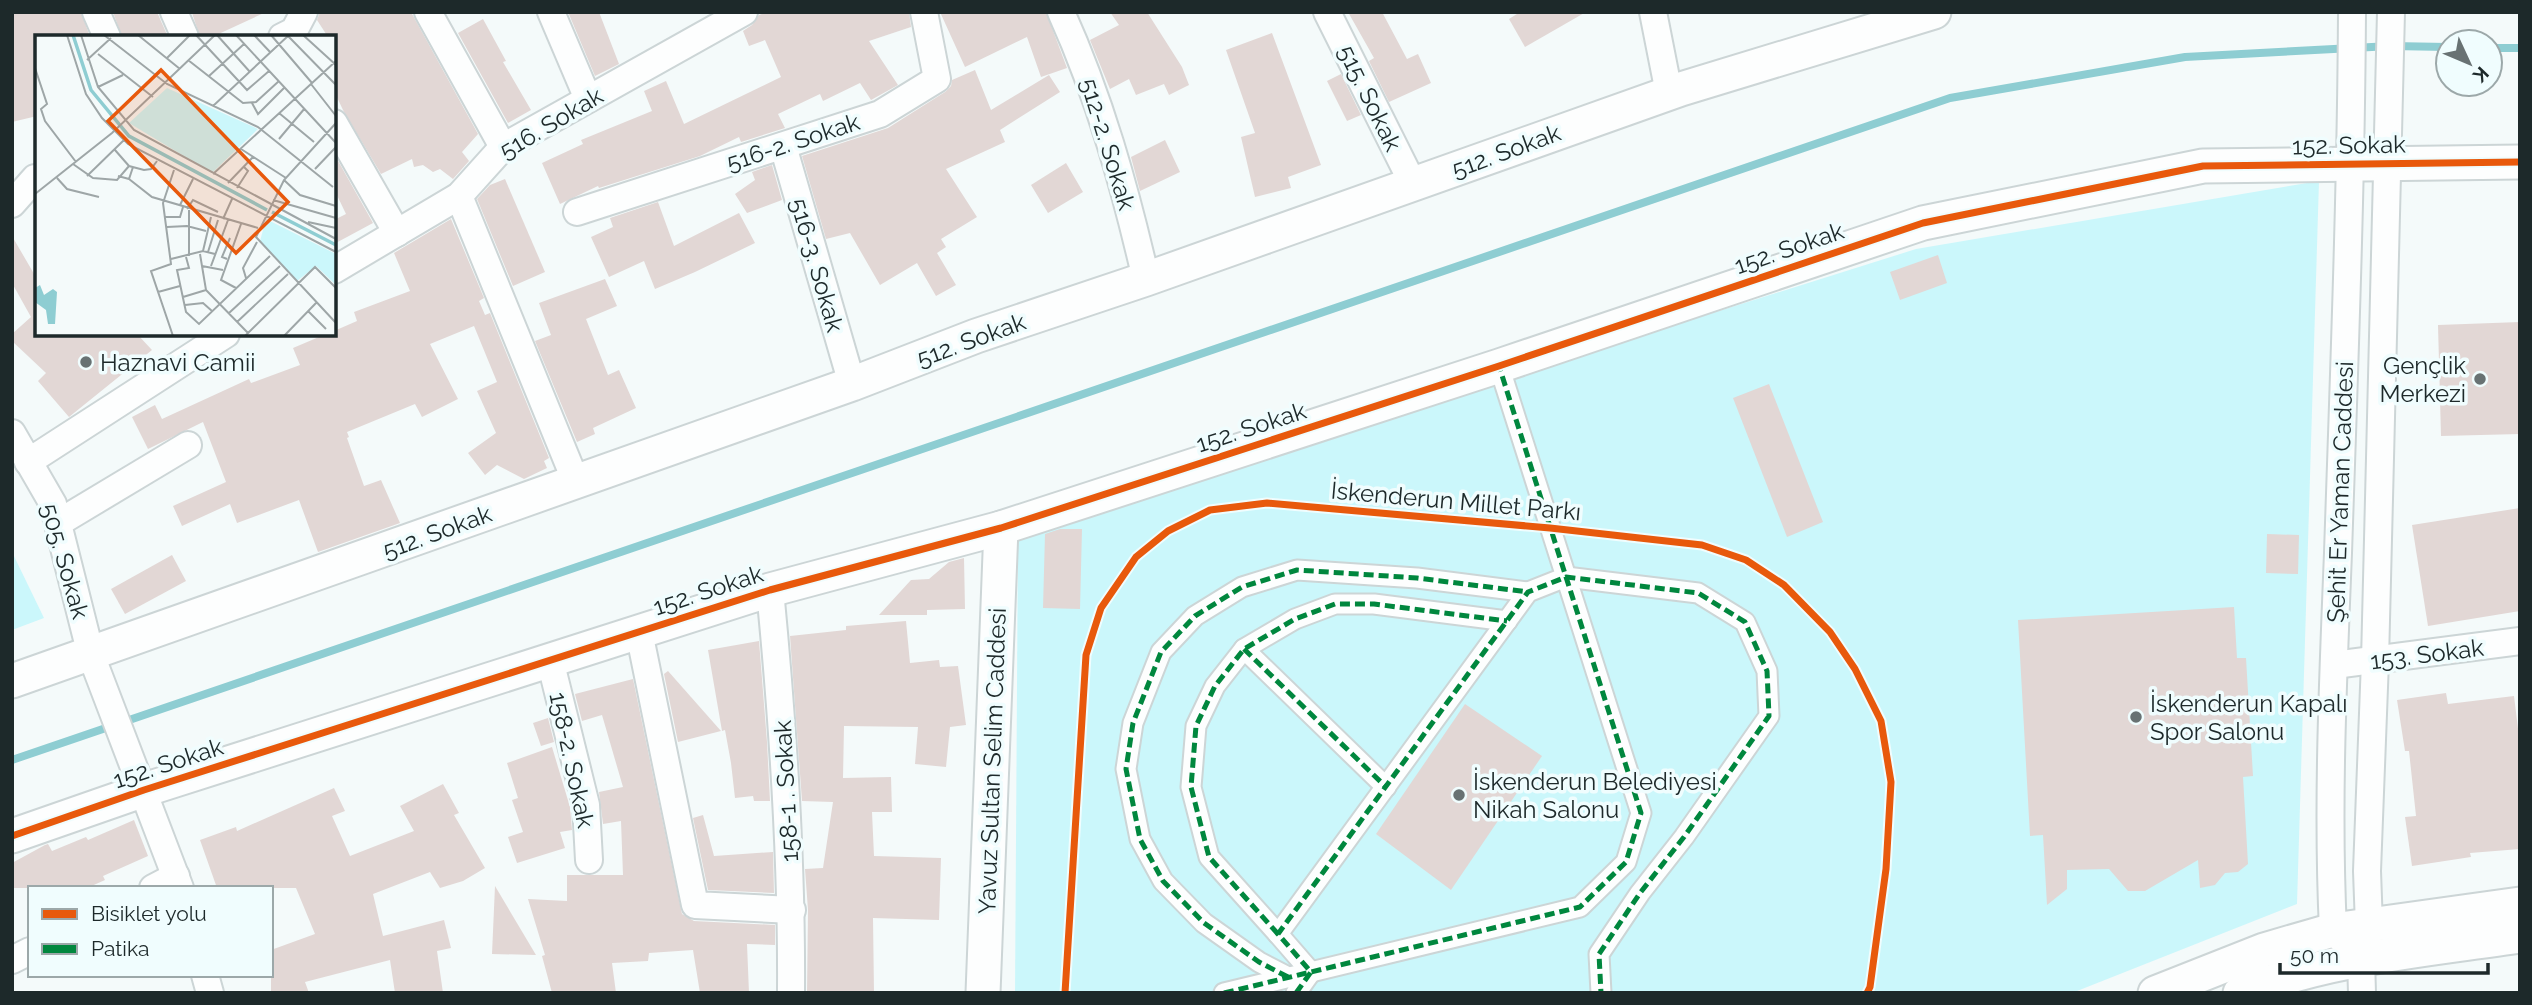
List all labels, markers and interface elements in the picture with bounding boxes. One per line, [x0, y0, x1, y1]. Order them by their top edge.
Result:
north arrow [2434, 28, 2504, 98]
inset map [35, 35, 336, 336]
street label: 515. Sokak [1332, 40, 1408, 156]
text: K [2469, 63, 2494, 87]
street label: 512-2. Sokak [1074, 75, 1142, 214]
street label: 516. Sokak [494, 81, 608, 165]
street label: 516-2. Sokak [723, 107, 864, 177]
street label: 512. Sokak [1448, 118, 1565, 184]
street label: 152. Sokak [2292, 130, 2406, 160]
street label: 516-3. Sokak [784, 195, 850, 336]
street label: 152. Sokak [1730, 216, 1848, 280]
street label: 512. Sokak [913, 307, 1030, 373]
place label: Haznavi Camii [100, 348, 255, 377]
place label: Gençlik Merkezi [2380, 351, 2466, 408]
marker: Haznavi Camii [78, 354, 94, 370]
street label: Şehit Er Yaman Caddesi [2321, 361, 2359, 623]
marker: Gençlik Merkezi [2472, 371, 2488, 387]
street label: 152. Sokak [1192, 396, 1310, 458]
street label: İskenderun Millet Parkı [1330, 476, 1582, 526]
street label: 512. Sokak [379, 499, 496, 565]
street label: 505. Sokak [35, 500, 95, 622]
street label: 152. Sokak [649, 559, 767, 621]
street label: Yavuz Sultan Selim Caddesi [972, 607, 1012, 915]
street label: 153. Sokak [2369, 633, 2486, 675]
street label: 158-2. Sokak [543, 689, 601, 831]
place label: İskenderun Kapalı Spor Salonu [2150, 689, 2348, 746]
marker: İskenderun Kapalı Spor Salonu [2128, 709, 2144, 725]
street label: 158-1 . Sokak [768, 719, 804, 863]
street label: 152. Sokak [109, 732, 227, 794]
place label: İskenderun Belediyesi Nikah Salonu [1473, 767, 1717, 824]
marker: İskenderun Belediyesi Nikah Salonu [1451, 787, 1467, 803]
legend [28, 886, 273, 977]
text: Bisiklet yolu [91, 901, 207, 926]
scale bar [2280, 932, 2488, 976]
text: Patika [91, 936, 149, 961]
text: 50 m [2290, 943, 2339, 968]

